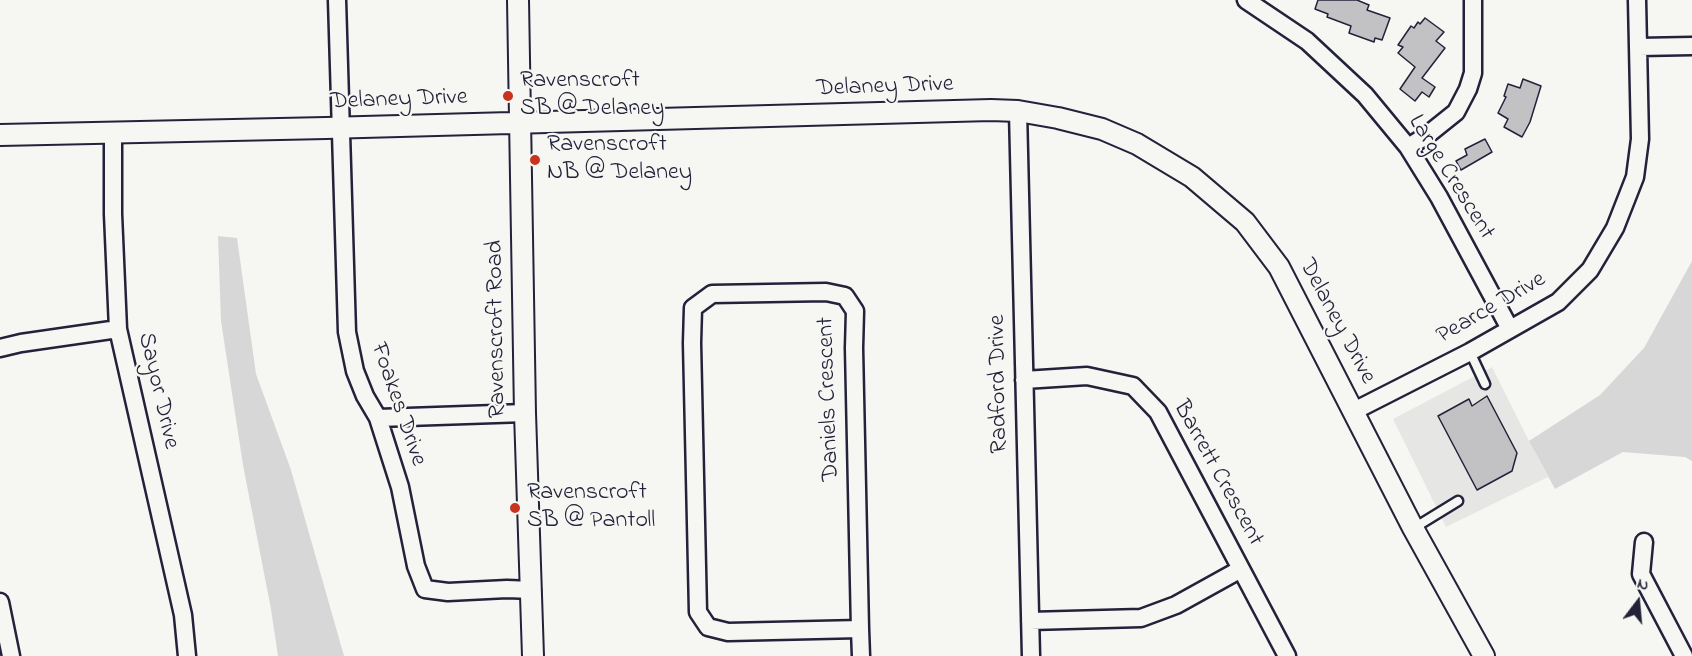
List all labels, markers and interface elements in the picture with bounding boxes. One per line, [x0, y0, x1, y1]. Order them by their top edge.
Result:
place label: Ravenscroft SB @ Delaney [520, 68, 664, 124]
street label: Delaney Drive [816, 71, 954, 105]
street label: Delaney Drive [330, 84, 468, 118]
marker: Ravenscroft SB @ Delaney [501, 89, 515, 103]
street label: Large Crescent [1400, 110, 1500, 246]
place label: Ravenscroft NB @ Delaney [547, 132, 692, 188]
marker: Ravenscroft NB @ Delaney [528, 153, 542, 167]
street label: Ravenscroft Road [482, 240, 514, 418]
street label: Delaney Drive [1291, 255, 1381, 389]
street label: Pearce Drive [1432, 266, 1552, 352]
street label: Radford Drive [984, 314, 1016, 454]
street label: Daniels Crescent [813, 316, 847, 482]
street label: Sayor Drive [130, 330, 184, 452]
street label: Foakes Drive [362, 340, 432, 470]
street label: Barrett Crescent [1165, 396, 1269, 552]
place label: Ravenscroft SB @ Pantoll [527, 480, 655, 536]
marker: Ravenscroft SB @ Pantoll [508, 501, 522, 515]
north arrow [1608, 572, 1668, 632]
text: N [1634, 572, 1651, 598]

